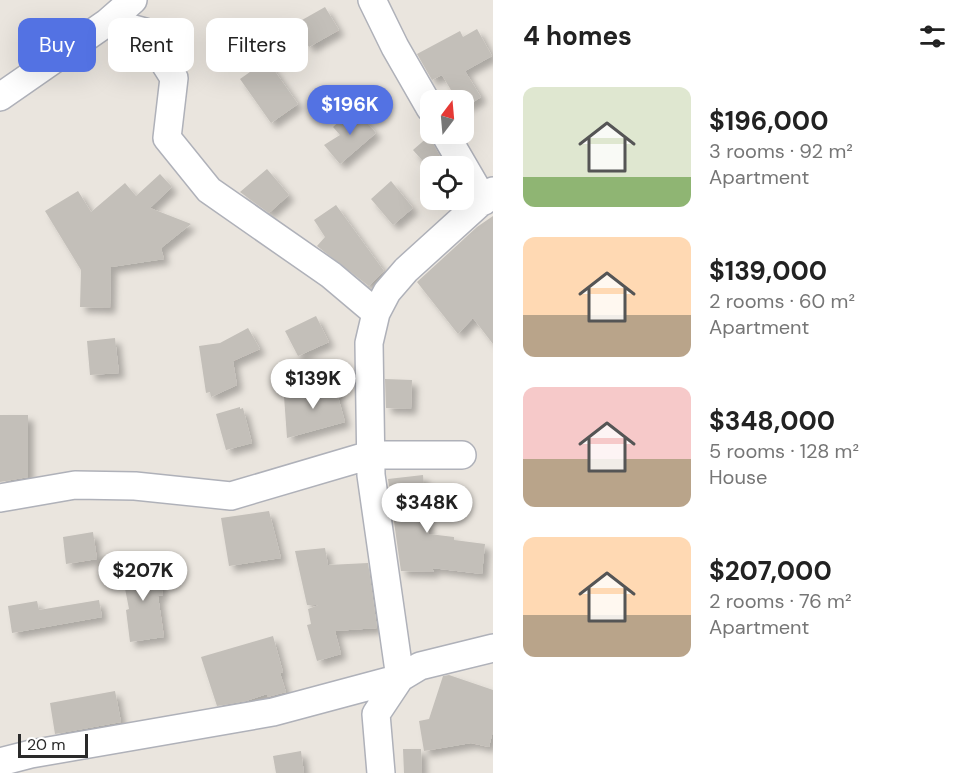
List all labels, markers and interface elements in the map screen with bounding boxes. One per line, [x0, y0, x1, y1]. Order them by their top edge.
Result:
chip: Buy [18, 18, 96, 72]
chip: Rent [108, 18, 194, 72]
chip: Filters [206, 18, 308, 72]
text: 4 homes [523, 19, 632, 53]
icon: filters [916, 20, 949, 53]
pin: $196K [308, 85, 392, 136]
north arrow [420, 90, 474, 144]
map controls [420, 90, 474, 210]
text: $196K [321, 91, 379, 117]
text: $196,000 [709, 104, 828, 138]
icon: home [571, 111, 643, 183]
text: 3 rooms · 92 m² [709, 138, 853, 164]
button: locate [420, 156, 474, 210]
text: Apartment [709, 164, 809, 190]
text: $139,000 [709, 254, 827, 288]
icon: home [571, 261, 643, 333]
text: 2 rooms · 60 m² [709, 288, 855, 314]
text: Apartment [709, 314, 809, 340]
pin: $139K [271, 359, 355, 410]
text: $139K [285, 365, 341, 391]
text: $348,000 [709, 404, 835, 438]
icon: home [571, 411, 643, 483]
text: 5 rooms · 128 m² [709, 438, 859, 464]
text: House [709, 464, 767, 490]
pin: $348K [385, 483, 469, 534]
text: $348K [396, 489, 458, 515]
pin: $207K [101, 551, 185, 602]
text: $207,000 [709, 554, 832, 588]
text: $207K [112, 557, 174, 583]
icon: home [571, 561, 643, 633]
text: 2 rooms · 76 m² [709, 588, 852, 614]
text: Apartment [709, 614, 809, 640]
scale bar [18, 731, 88, 758]
text: 20 m [27, 734, 66, 755]

